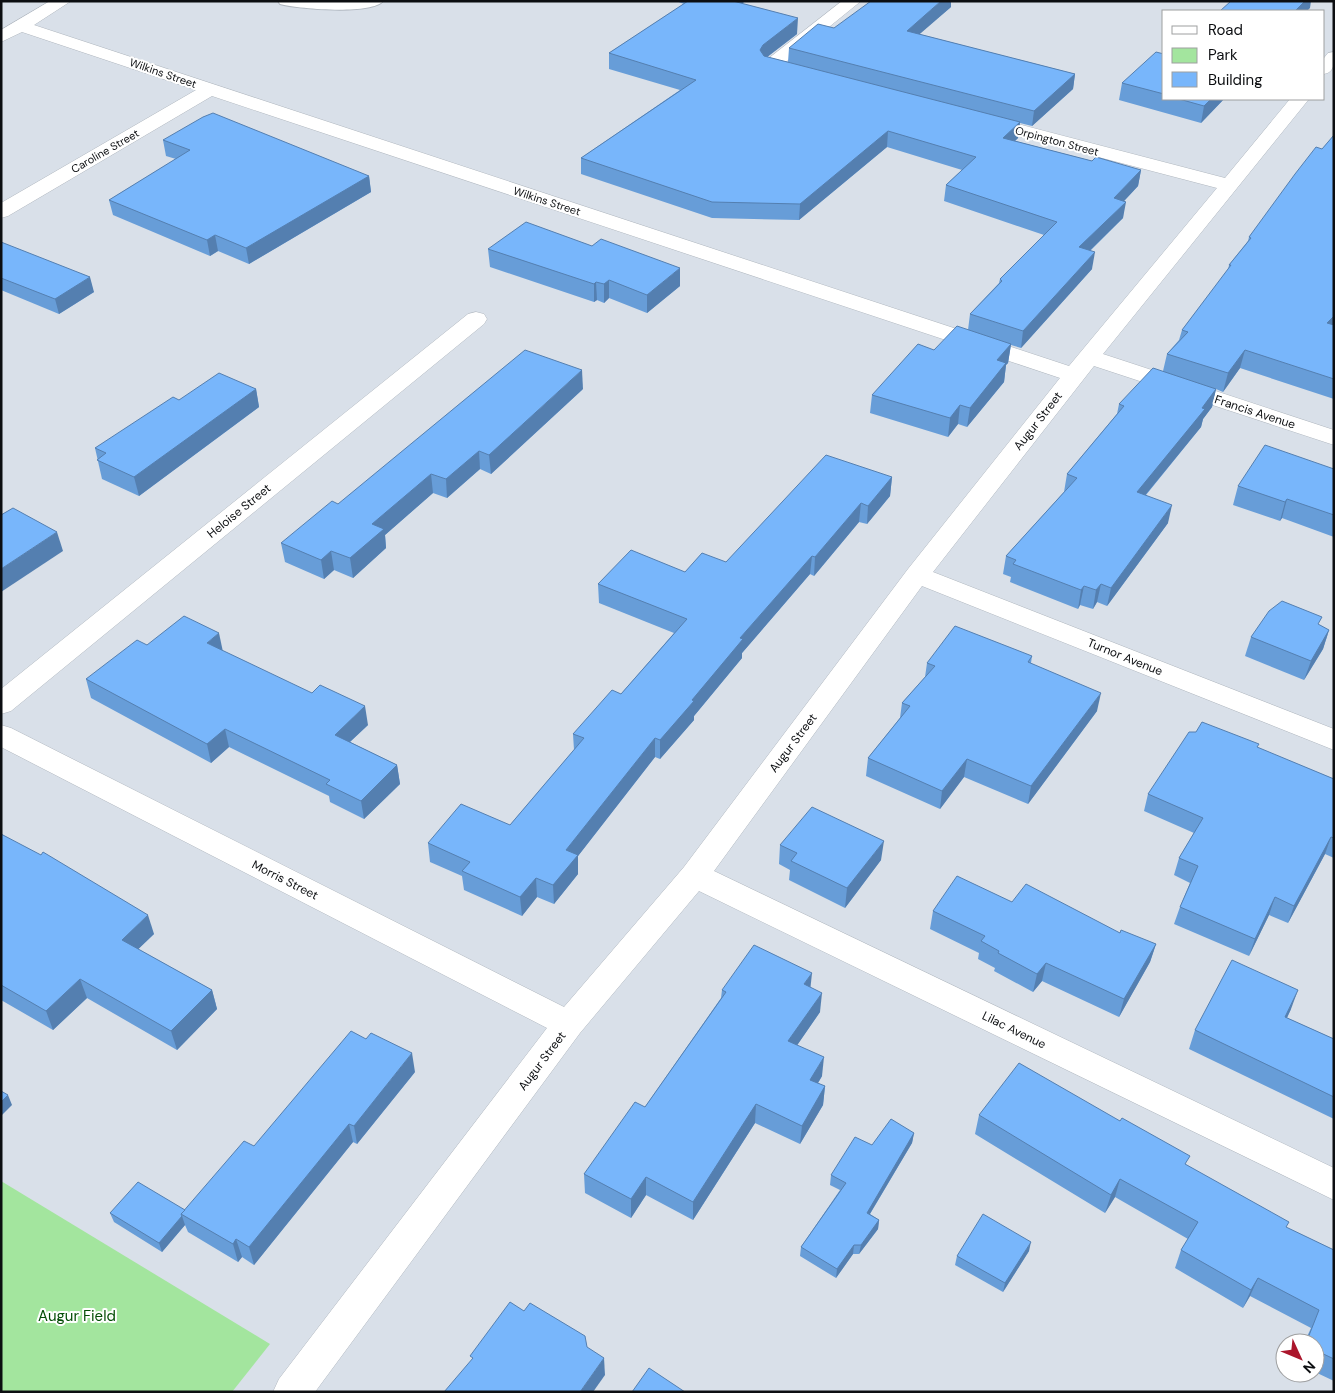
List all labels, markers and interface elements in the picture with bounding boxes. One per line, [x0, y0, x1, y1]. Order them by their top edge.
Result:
legend [1162, 10, 1325, 100]
text: Road [1208, 20, 1243, 40]
text: Park [1208, 45, 1238, 65]
street label: Wilkins Street [128, 55, 198, 91]
text: Building [1208, 70, 1263, 90]
street label: Orpington Street [1014, 123, 1100, 159]
street label: Caroline Street [69, 126, 141, 176]
street label: Wilkins Street [512, 184, 582, 218]
street label: Augur Street [1010, 388, 1066, 453]
street label: Francis Avenue [1213, 391, 1298, 433]
street label: Heloise Street [204, 480, 274, 542]
street label: Turnor Avenue [1085, 635, 1165, 679]
street label: Augur Street [766, 710, 821, 776]
street label: Morris Street [249, 856, 321, 904]
street label: Lilac Avenue [979, 1008, 1049, 1052]
street label: Augur Street [515, 1028, 570, 1094]
park label: Augur Field [38, 1306, 116, 1326]
north arrow [1275, 1333, 1325, 1383]
text: N [1299, 1357, 1319, 1377]

